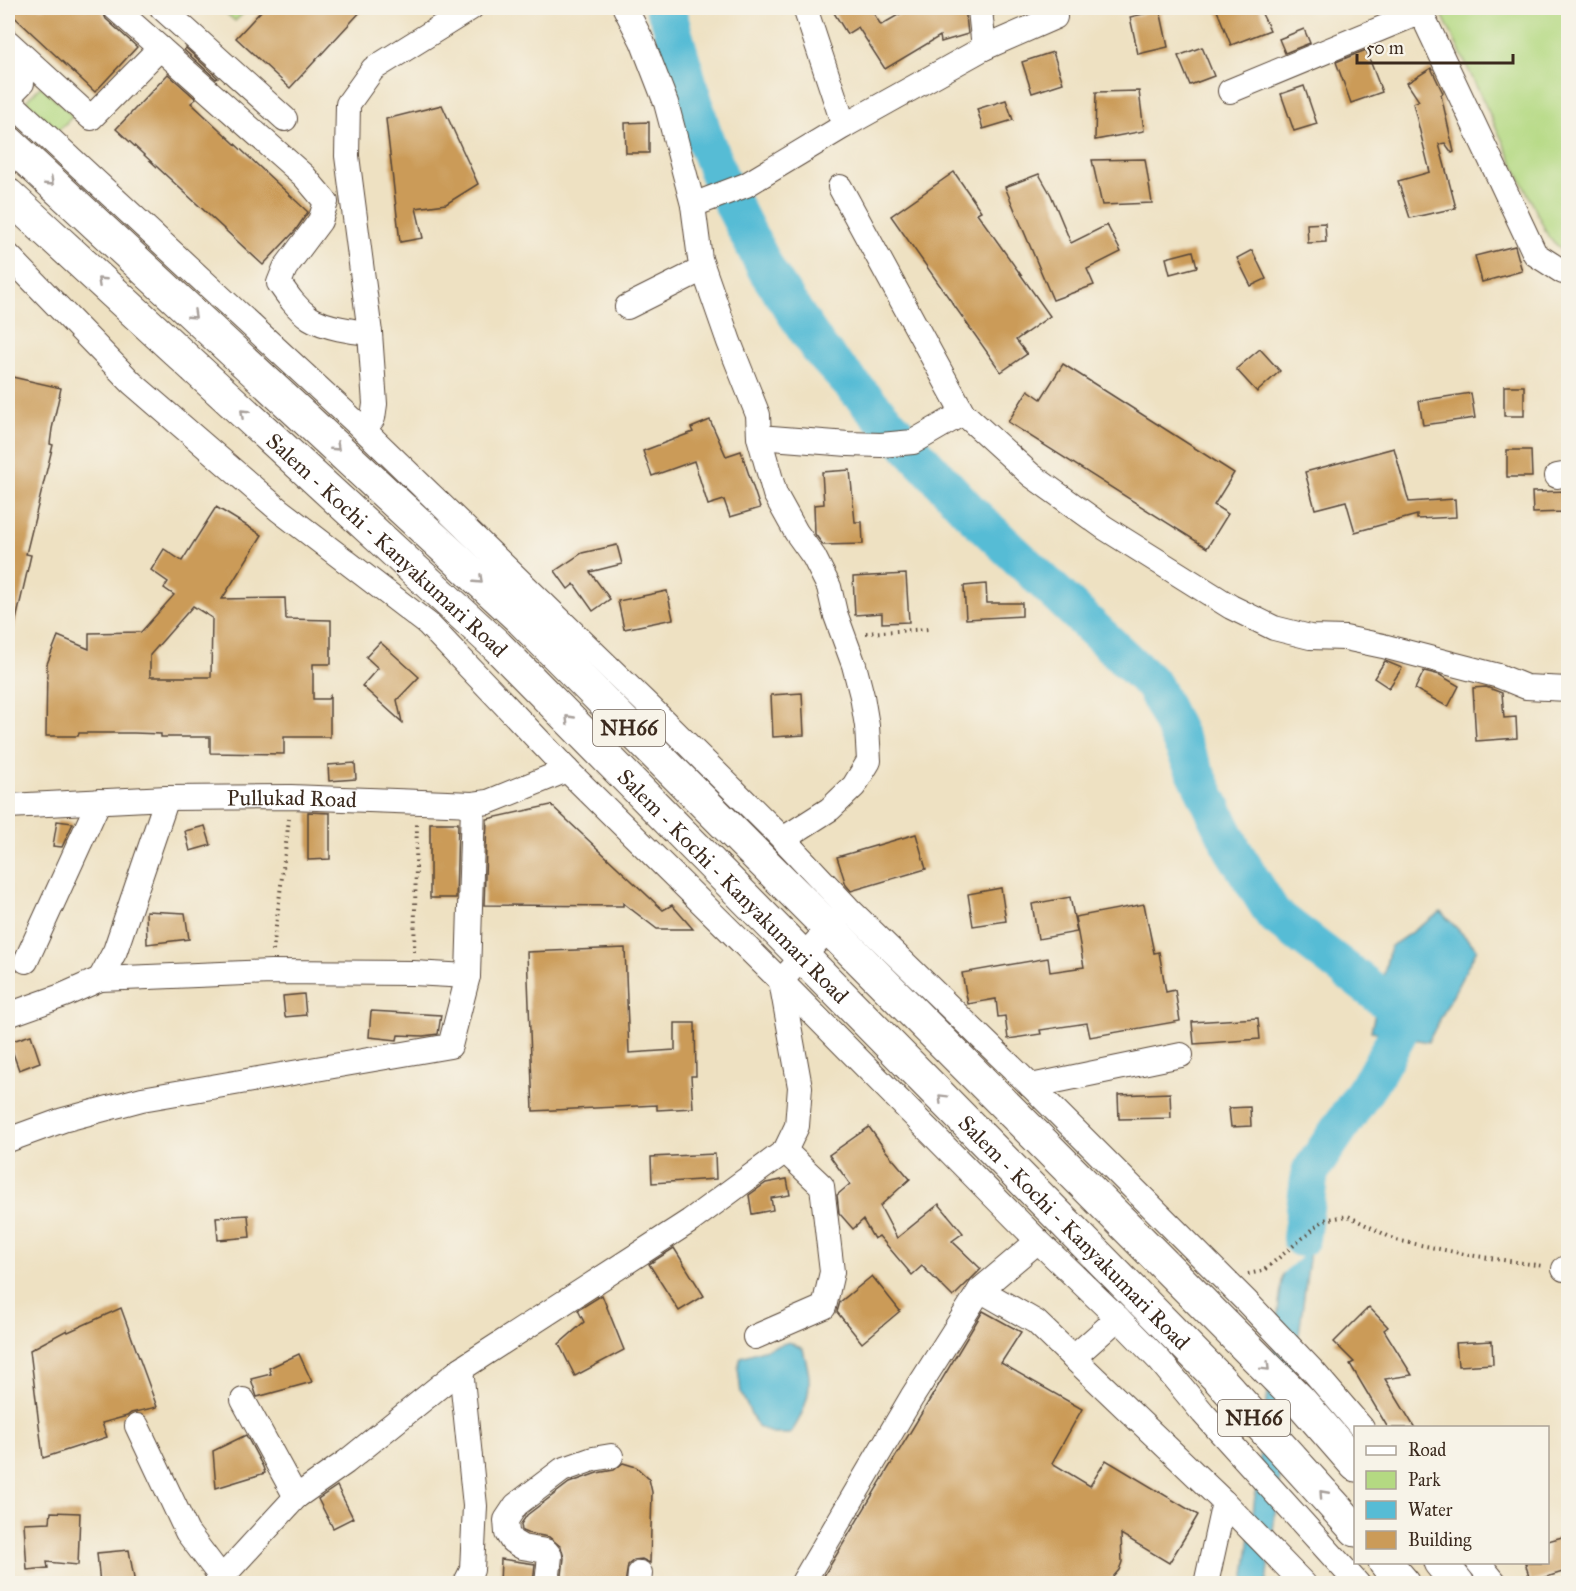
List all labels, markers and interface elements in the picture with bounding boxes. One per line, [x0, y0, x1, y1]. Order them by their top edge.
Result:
scale bar [1357, 27, 1513, 65]
text: 50 m [1366, 37, 1404, 59]
one-way arrow [44, 175, 54, 186]
one-way arrow [97, 277, 107, 288]
one-way arrow [186, 308, 197, 319]
one-way arrow [240, 409, 251, 420]
street label: Salem - Kochi - Kanyakumari Road [261, 427, 513, 663]
one-way arrow [329, 440, 340, 451]
one-way arrow [472, 573, 482, 584]
road number: NH66 [593, 710, 665, 746]
one-way arrow [566, 716, 577, 727]
street label: Salem - Kochi - Kanyakumari Road [612, 763, 854, 1009]
street label: Pullukad Road [227, 784, 357, 814]
one-way arrow [938, 1094, 949, 1105]
street label: Salem - Kochi - Kanyakumari Road [953, 1110, 1195, 1355]
one-way arrow [1259, 1360, 1270, 1371]
road number: NH66 [1218, 1400, 1290, 1436]
legend [1354, 1426, 1549, 1564]
text: Road [1408, 1439, 1446, 1461]
text: Park [1408, 1469, 1441, 1491]
one-way arrow [1319, 1490, 1330, 1500]
text: Water [1408, 1499, 1453, 1521]
text: Building [1408, 1529, 1472, 1552]

